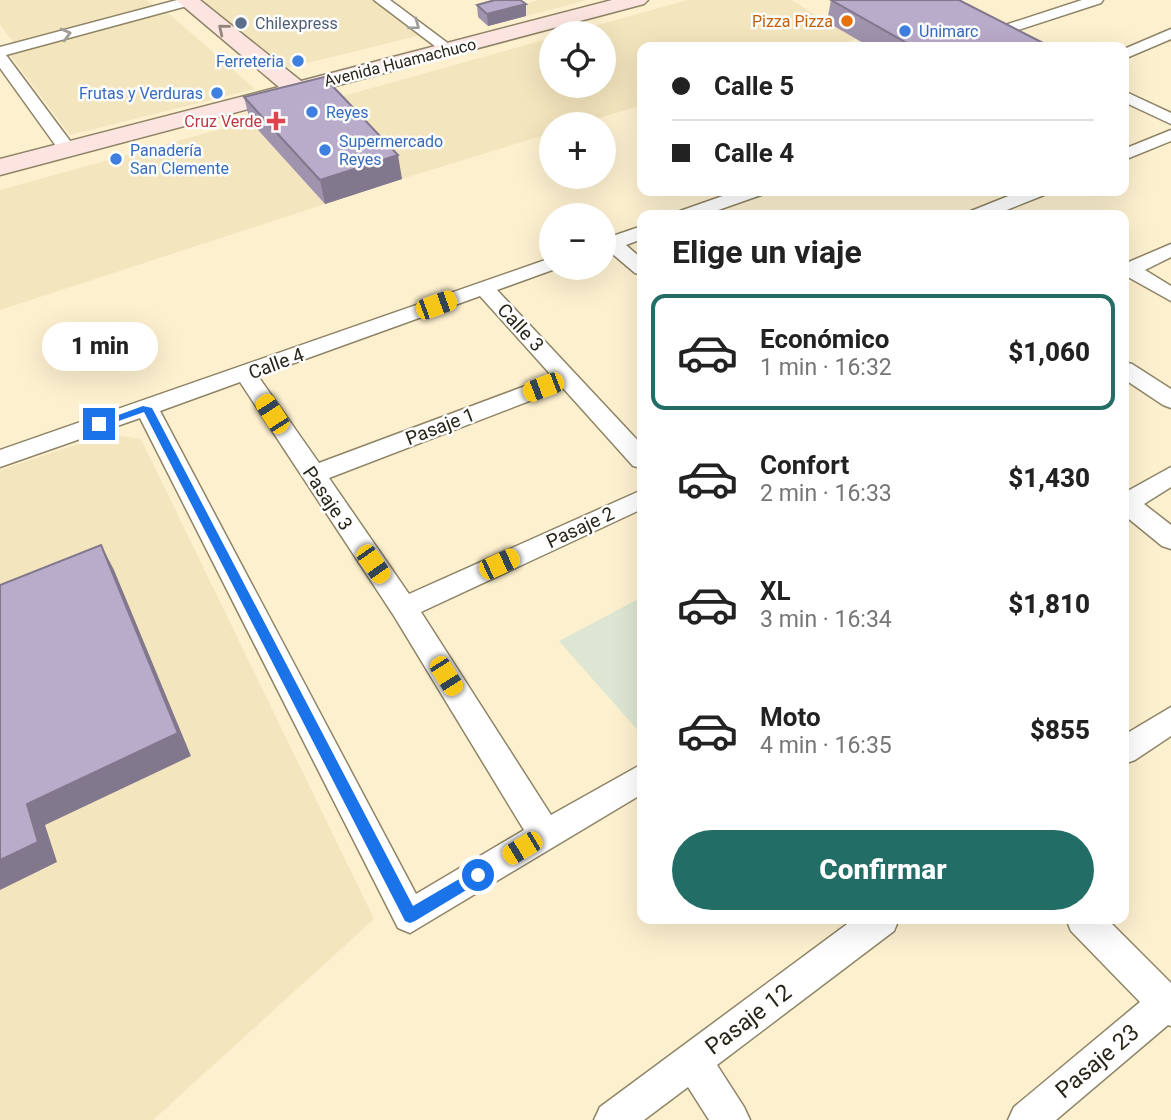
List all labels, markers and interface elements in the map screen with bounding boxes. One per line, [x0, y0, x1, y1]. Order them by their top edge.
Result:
place label: Pizza Pizza [752, 12, 833, 31]
marker: Pizza Pizza [839, 13, 855, 29]
place label: Chilexpress [255, 14, 338, 33]
marker: Chilexpress [233, 15, 249, 31]
one-way arrow [407, 17, 420, 29]
map controls [539, 21, 616, 280]
button: locate [539, 21, 616, 98]
place label: Unimarc [919, 22, 978, 41]
marker: Unimarc [897, 23, 913, 39]
one-way arrow [219, 25, 232, 37]
one-way arrow [60, 28, 72, 42]
street label: Avenida Huamachuco [322, 34, 478, 91]
place label: Ferreteria [216, 52, 284, 71]
marker: Ferreteria [290, 53, 306, 69]
text: Calle 5 [714, 71, 794, 101]
place label: Frutas y Verduras [79, 84, 203, 103]
marker: Frutas y Verduras [209, 85, 225, 101]
place label: Reyes [326, 103, 368, 122]
marker: Reyes [304, 104, 320, 120]
place label: Cruz Verde [184, 112, 262, 131]
button: + [539, 112, 616, 189]
marker: Cruz Verde [268, 113, 284, 129]
place label: Supermercado Reyes [339, 132, 443, 169]
text: Calle 4 [714, 138, 794, 168]
place label: Panadería San Clemente [130, 141, 229, 178]
marker: Supermercado Reyes [317, 142, 333, 158]
marker: Panadería San Clemente [108, 151, 124, 167]
button: − [539, 203, 616, 280]
text: Elige un viaje [672, 233, 862, 271]
car [413, 288, 460, 322]
street label: Calle 3 [493, 299, 549, 356]
icon: car [676, 321, 739, 384]
callout: 1 min [41, 322, 157, 372]
text: Económico [760, 324, 889, 354]
text: 1 min [71, 333, 129, 360]
text: $1,060 [1008, 337, 1090, 367]
street label: Calle 4 [245, 343, 307, 384]
text: 1 min · 16:32 [760, 354, 892, 381]
car [520, 370, 567, 404]
car [252, 391, 293, 437]
street label: Pasaje 1 [402, 403, 478, 450]
route end [83, 408, 115, 440]
icon: car [676, 447, 739, 510]
text: Confort [760, 450, 849, 480]
street label: Pasaje 3 [298, 462, 357, 535]
text: $1,430 [1008, 463, 1090, 493]
text: 2 min · 16:33 [760, 480, 892, 507]
street label: Pasaje 2 [543, 502, 618, 553]
car [353, 541, 394, 587]
car [476, 546, 523, 582]
icon: car [676, 573, 739, 636]
text: XL [760, 576, 791, 606]
text: $1,810 [1008, 589, 1090, 619]
text: 3 min · 16:34 [760, 606, 892, 633]
car [426, 653, 467, 699]
icon: car [676, 699, 739, 762]
text: Moto [760, 702, 821, 732]
text: $855 [1030, 715, 1090, 745]
text: 4 min · 16:35 [760, 732, 892, 759]
car [499, 828, 546, 868]
button: Confirmar [672, 830, 1094, 910]
route start [462, 859, 494, 891]
street label: Pasaje 12 [700, 978, 797, 1060]
street label: Pasaje 23 [1050, 1019, 1145, 1104]

